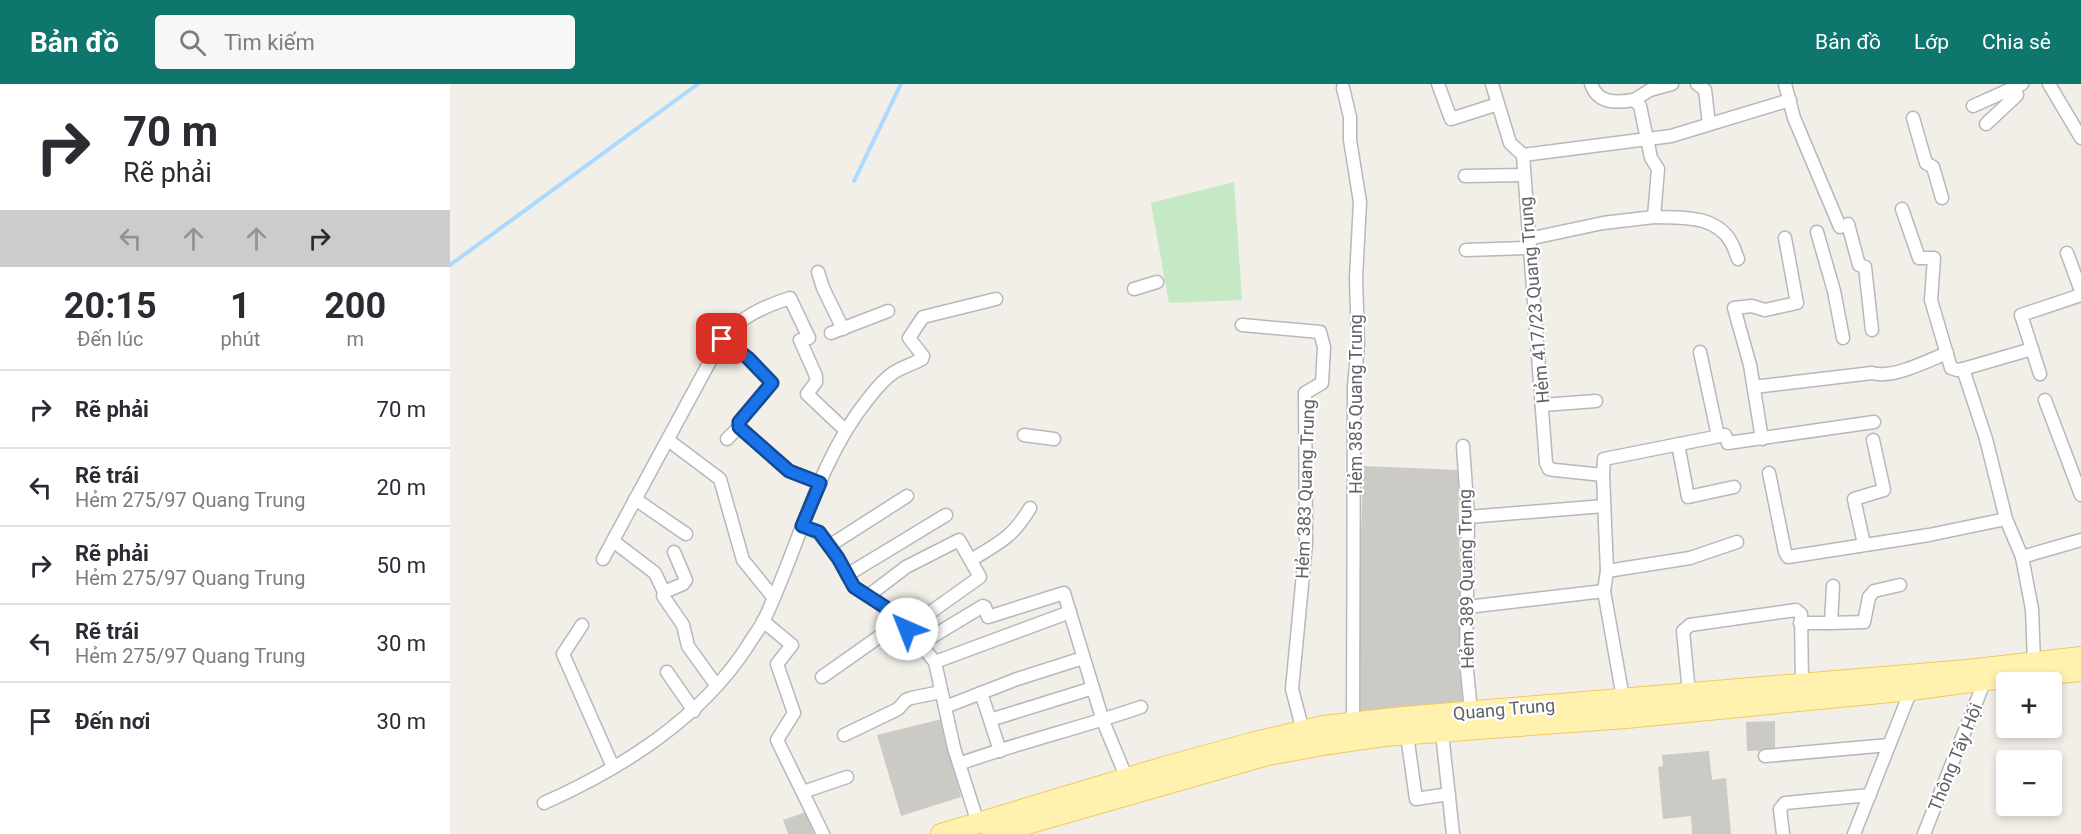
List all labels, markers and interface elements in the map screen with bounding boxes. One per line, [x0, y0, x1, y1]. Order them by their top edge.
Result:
search box [155, 15, 575, 69]
text: Bản đồ [30, 26, 119, 59]
icon: search [176, 26, 209, 59]
text: Tìm kiếm [224, 30, 315, 55]
text: Bản đồ [1815, 30, 1881, 54]
text: Lớp [1914, 30, 1949, 54]
text: Chia sẻ [1982, 30, 2051, 54]
text: 70 m [123, 107, 218, 156]
icon: right [24, 108, 102, 186]
text: Rẽ phải [123, 157, 212, 189]
street label: Hẻm 417/23 Quang Trung [1514, 196, 1554, 404]
icon: left [114, 222, 147, 255]
icon: ahead [177, 222, 210, 255]
icon: ahead [240, 222, 273, 255]
icon: right [303, 222, 336, 255]
text: 20:15 [64, 285, 157, 327]
text: 1 [230, 285, 251, 327]
text: 200 [324, 285, 386, 327]
pin [696, 313, 747, 364]
street label: Hẻm 385 Quang Trung [1345, 314, 1366, 494]
icon: arrive [705, 322, 738, 355]
text: Đến lúc [77, 327, 143, 351]
text: phút [220, 327, 260, 351]
text: m [346, 327, 364, 351]
icon: right [24, 393, 57, 426]
text: Rẽ phải [75, 397, 149, 422]
text: 70 m [377, 397, 426, 422]
street label: Hẻm 383 Quang Trung [1291, 399, 1319, 579]
text: Rẽ trái [75, 463, 139, 488]
icon: left [24, 471, 57, 504]
text: 20 m [377, 475, 426, 500]
text: Hẻm 275/97 Quang Trung [75, 488, 306, 512]
street label: Hẻm 389 Quang Trung [1454, 489, 1478, 669]
text: Rẽ phải [75, 541, 149, 566]
icon: right [24, 549, 57, 582]
text: 50 m [377, 553, 426, 578]
text: Hẻm 275/97 Quang Trung [75, 566, 306, 590]
position arrow [875, 597, 939, 661]
text: Rẽ trái [75, 619, 139, 644]
icon: left [24, 627, 57, 660]
text: 30 m [377, 631, 426, 656]
text: Hẻm 275/97 Quang Trung [75, 644, 306, 668]
map controls [1996, 672, 2062, 816]
button: + [1996, 672, 2062, 738]
street label: Quang Trung [1452, 694, 1556, 724]
street label: Thông Tây Hội [1924, 700, 1986, 814]
icon: arrive [24, 705, 57, 738]
text: Đến nơi [75, 709, 150, 734]
text: 30 m [377, 709, 426, 734]
button: − [1996, 750, 2062, 816]

